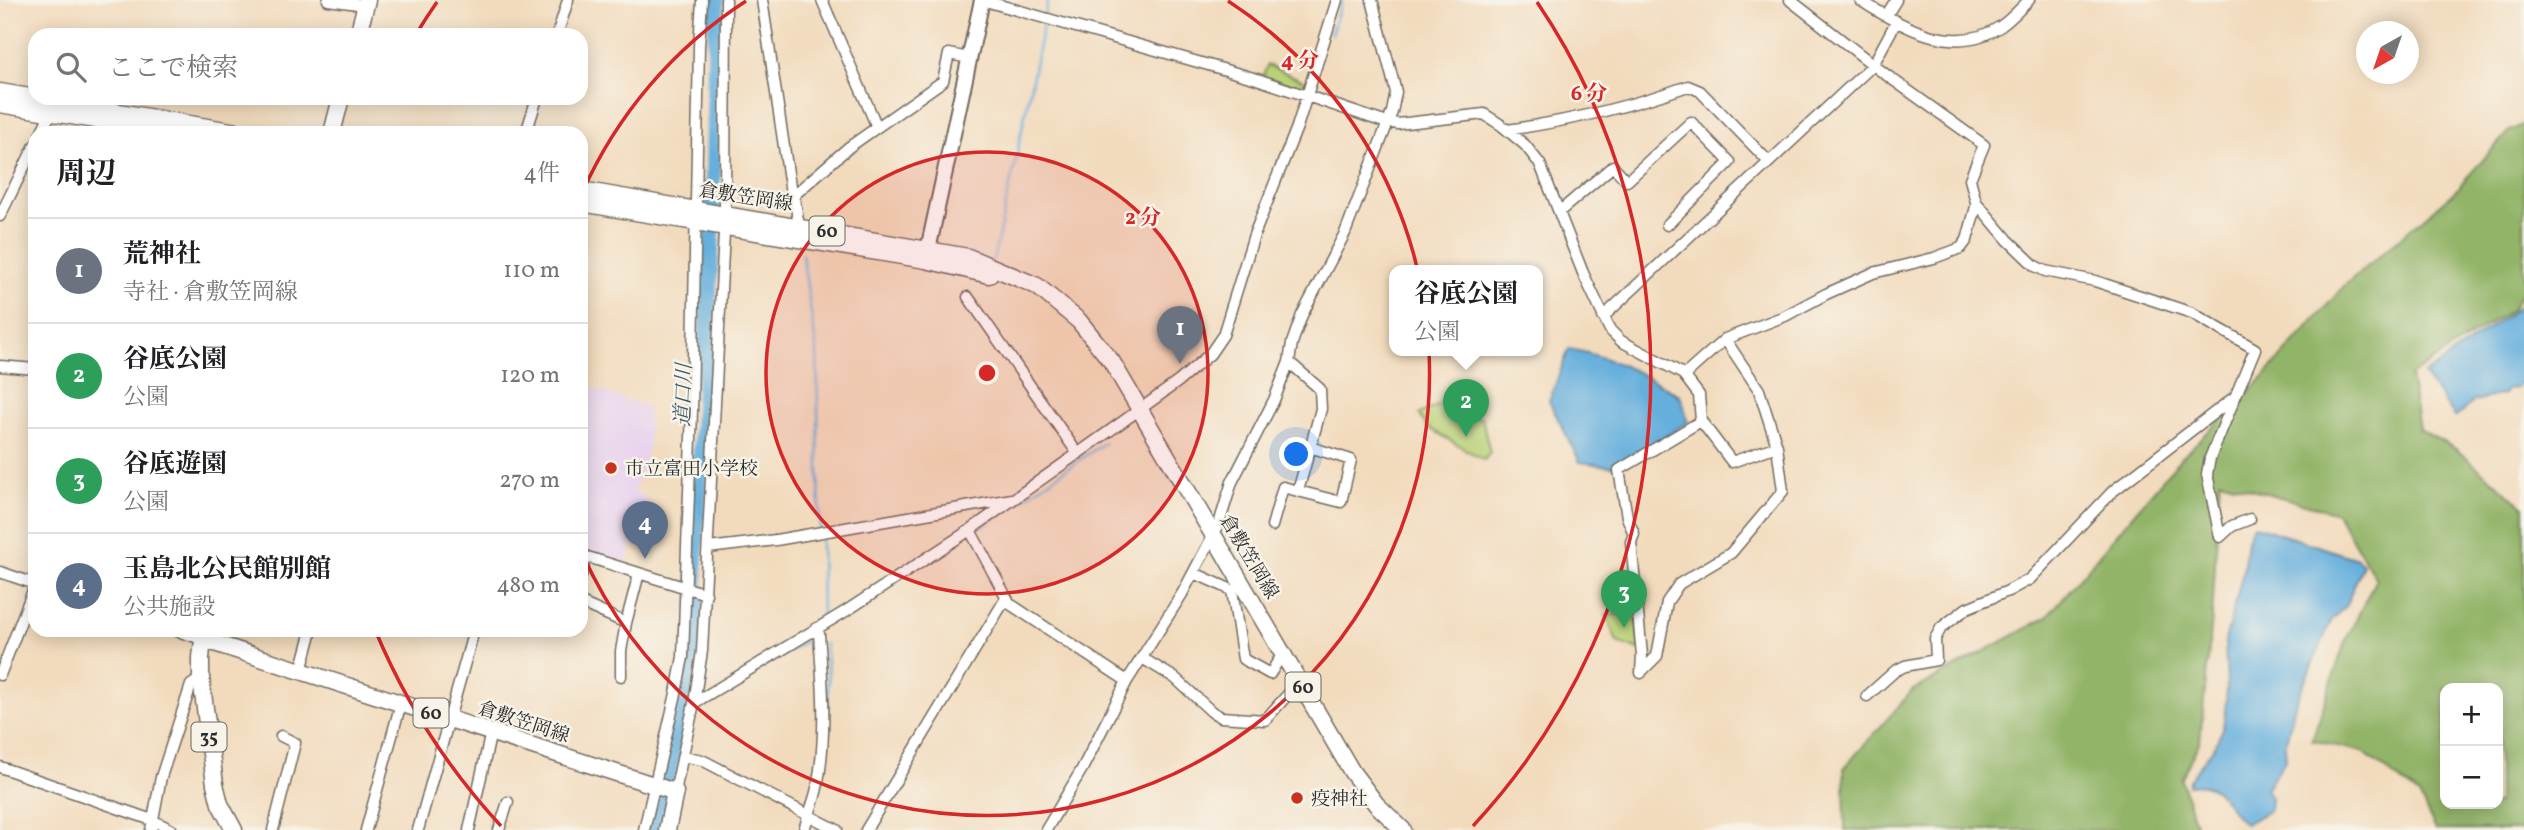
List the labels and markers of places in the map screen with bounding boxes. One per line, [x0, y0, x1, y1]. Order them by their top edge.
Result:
pin: 1 [1157, 306, 1203, 364]
centre of rings [975, 361, 999, 385]
pin: 2 [1443, 379, 1489, 437]
place label: 市立富田小学校 [625, 457, 758, 483]
marker: 市立富田小学校 [603, 460, 619, 476]
pin: 4 [622, 501, 668, 559]
pin: 3 [1601, 570, 1647, 628]
place label: 疫神社 [1311, 787, 1368, 813]
marker: 疫神社 [1289, 790, 1305, 806]

